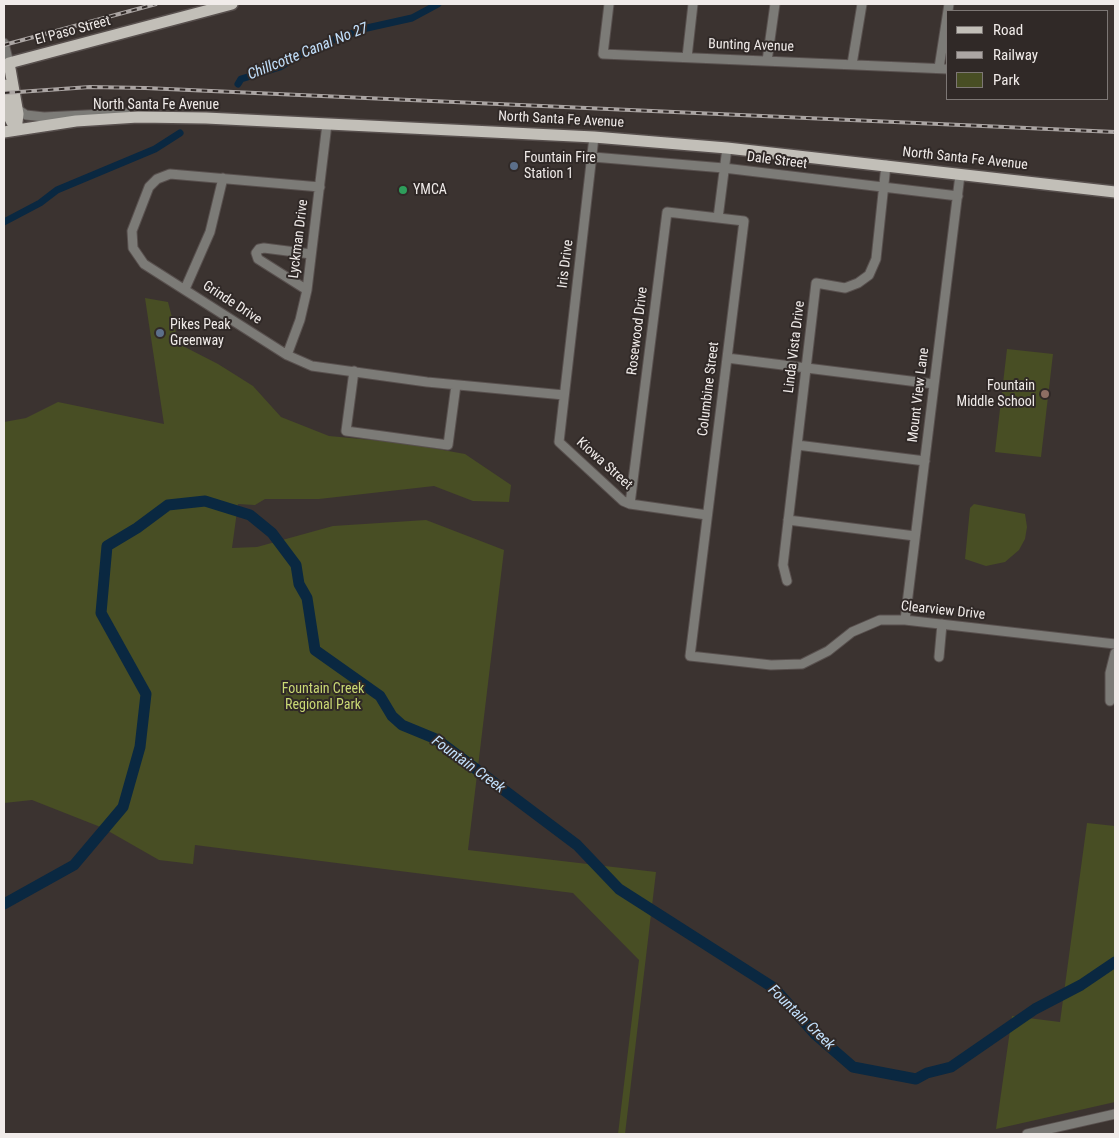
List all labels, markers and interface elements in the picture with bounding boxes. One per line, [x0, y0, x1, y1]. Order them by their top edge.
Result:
legend [946, 10, 1109, 100]
street label: El Paso Street [34, 13, 112, 49]
water label: Chillcotte Canal No 27 [245, 20, 371, 84]
text: Road [993, 21, 1023, 39]
street label: Bunting Avenue [708, 36, 794, 56]
text: Railway [993, 46, 1038, 64]
text: Park [993, 71, 1020, 89]
street label: North Santa Fe Avenue [93, 97, 219, 113]
street label: North Santa Fe Avenue [498, 108, 624, 132]
street label: North Santa Fe Avenue [902, 144, 1028, 174]
street label: Dale Street [746, 149, 808, 173]
place label: Fountain Fire Station 1 [524, 150, 596, 182]
marker: Fountain Fire Station 1 [508, 160, 520, 172]
place label: YMCA [413, 182, 447, 198]
marker: YMCA [397, 184, 409, 196]
street label: Lyckman Drive [286, 199, 312, 279]
street label: Iris Drive [555, 239, 577, 289]
street label: Grinde Drive [199, 278, 265, 328]
street label: Rosewood Drive [624, 286, 652, 376]
street label: Linda Vista Drive [781, 300, 809, 394]
place label: Pikes Peak Greenway [170, 317, 231, 350]
marker: Pikes Peak Greenway [154, 327, 166, 339]
street label: Columbine Street [695, 341, 723, 437]
street label: Mount View Lane [905, 347, 933, 443]
place label: Fountain Middle School [957, 378, 1035, 411]
marker: Fountain Middle School [1039, 388, 1051, 400]
street label: Kiowa Street [572, 434, 636, 494]
street label: Clearview Drive [900, 598, 986, 624]
park label: Fountain Creek Regional Park [282, 681, 364, 714]
water label: Fountain Creek [428, 732, 508, 798]
water label: Fountain Creek [764, 982, 838, 1054]

